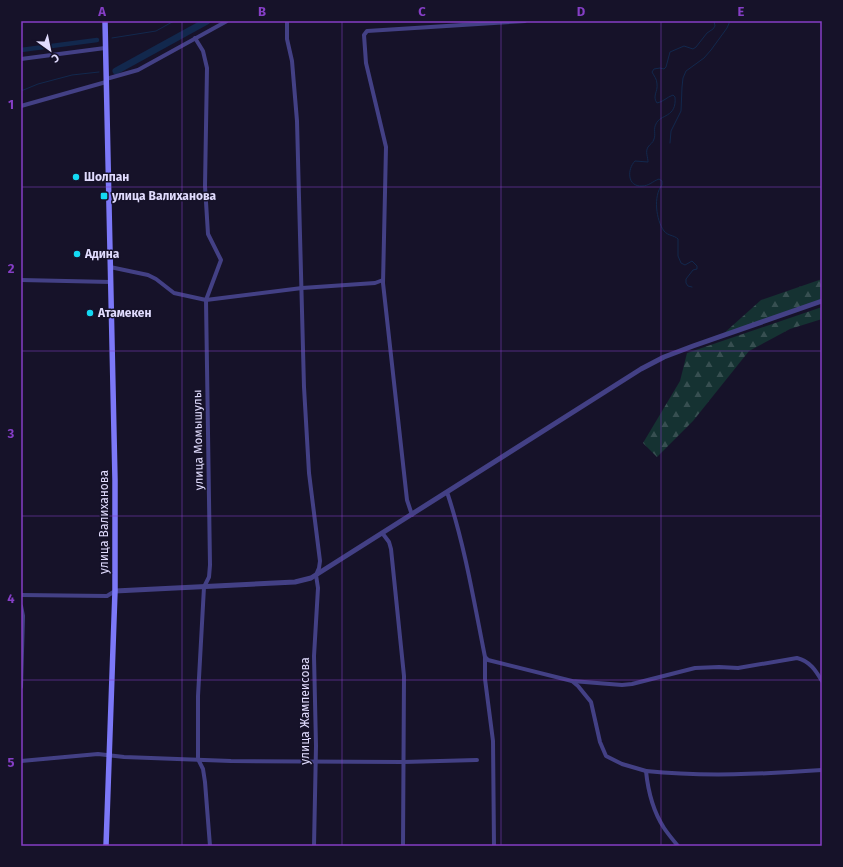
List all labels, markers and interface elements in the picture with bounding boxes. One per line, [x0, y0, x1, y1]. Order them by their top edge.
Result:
text: A [97, 4, 106, 19]
text: B [258, 4, 266, 19]
text: C [418, 4, 426, 19]
text: D [577, 4, 586, 19]
text: E [738, 4, 745, 19]
north arrow [30, 30, 70, 70]
text: С [48, 51, 61, 66]
text: 1 [8, 97, 14, 112]
place label: Шолпан [84, 170, 129, 184]
marker: Шолпан [71, 172, 81, 182]
place label: улица Валиханова [111, 189, 217, 203]
marker: улица Валиханова [99, 191, 109, 201]
place label: Адина [84, 247, 120, 261]
marker: Адина [72, 249, 82, 259]
text: 2 [8, 261, 15, 276]
place label: Атамекен [97, 306, 152, 320]
marker: Атамекен [85, 308, 95, 318]
street label: улица Момышулы [190, 389, 206, 491]
text: 3 [7, 426, 15, 441]
street label: улица Валиханова [97, 470, 111, 574]
text: 4 [7, 591, 15, 606]
street label: улица Жампеисова [298, 657, 312, 765]
text: 5 [8, 755, 15, 770]

